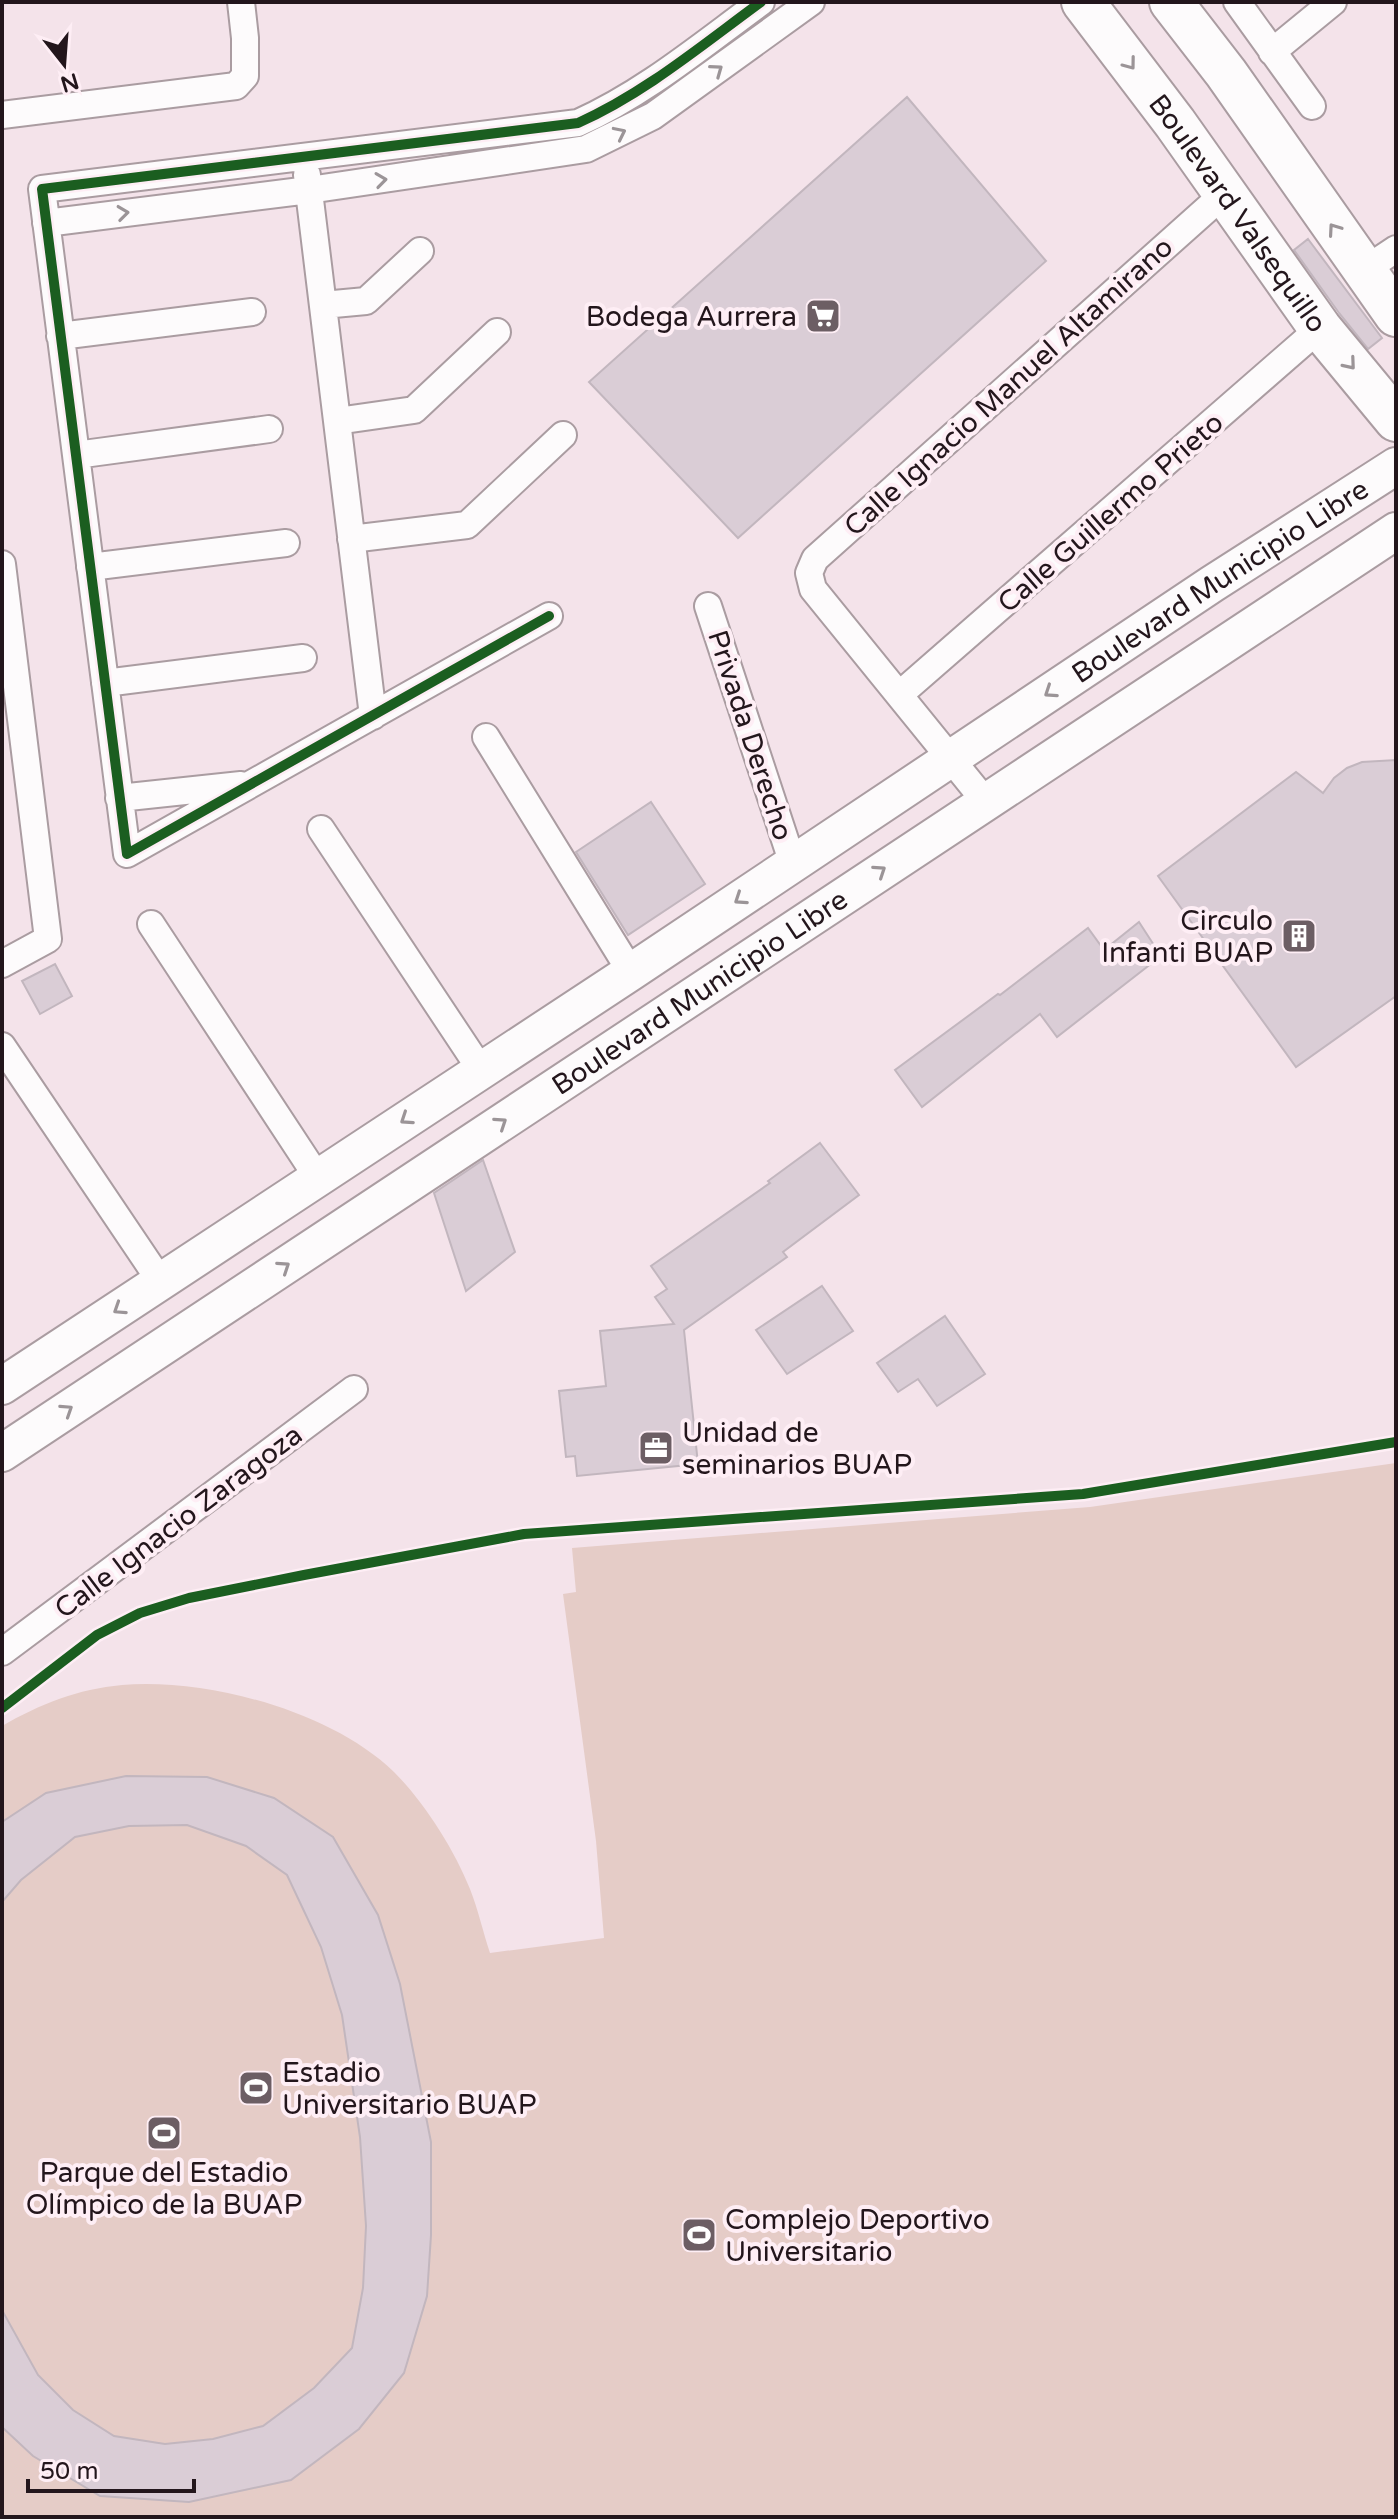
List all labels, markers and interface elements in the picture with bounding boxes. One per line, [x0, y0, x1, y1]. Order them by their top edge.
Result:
north arrow [24, 24, 104, 104]
one-way arrow [1121, 55, 1135, 70]
one-way arrow [708, 65, 722, 80]
text: N [57, 67, 82, 97]
street label: Boulevard Valsequillo [1141, 88, 1334, 339]
one-way arrow [612, 127, 626, 143]
one-way arrow [375, 171, 388, 188]
one-way arrow [117, 205, 130, 222]
one-way arrow [1329, 223, 1344, 237]
street label: Calle Ignacio Manuel Altamirano [837, 230, 1180, 543]
supermarket icon: Bodega Aurrera [804, 297, 842, 335]
place label: Bodega Aurrera [586, 300, 797, 334]
one-way arrow [1340, 355, 1355, 369]
street label: Calle Guillermo Prieto [991, 406, 1230, 620]
street label: Boulevard Municipio Libre [1066, 472, 1375, 691]
street label: Privada Derecho [700, 626, 800, 845]
one-way arrow [1044, 683, 1058, 698]
one-way arrow [872, 865, 886, 880]
street label: Boulevard Municipio Libre [546, 883, 854, 1103]
one-way arrow [735, 889, 749, 904]
place label: Circulo Infanti BUAP [1101, 904, 1273, 970]
building icon: Circulo Infanti BUAP [1280, 917, 1318, 955]
one-way arrow [401, 1110, 415, 1125]
one-way arrow [492, 1118, 506, 1133]
one-way arrow [275, 1262, 290, 1277]
one-way arrow [114, 1299, 128, 1314]
one-way arrow [58, 1405, 73, 1420]
place label: Unidad de seminarios BUAP [682, 1416, 912, 1482]
street label: Calle Ignacio Zaragoza [48, 1418, 309, 1626]
office icon: Unidad de seminarios BUAP [637, 1429, 675, 1467]
place label: Estadio Universitario BUAP [282, 2056, 537, 2122]
sports icon: Estadio Universitario BUAP [237, 2069, 275, 2107]
sports icon: Parque del Estadio Olímpico de la BUAP [145, 2114, 183, 2152]
place label: Parque del Estadio Olímpico de la BUAP [26, 2156, 302, 2222]
place label: Complejo Deportivo Universitario [725, 2203, 990, 2269]
sports icon: Complejo Deportivo Universitario [680, 2216, 718, 2254]
scale bar [28, 2443, 194, 2493]
text: 50 m [40, 2457, 98, 2486]

